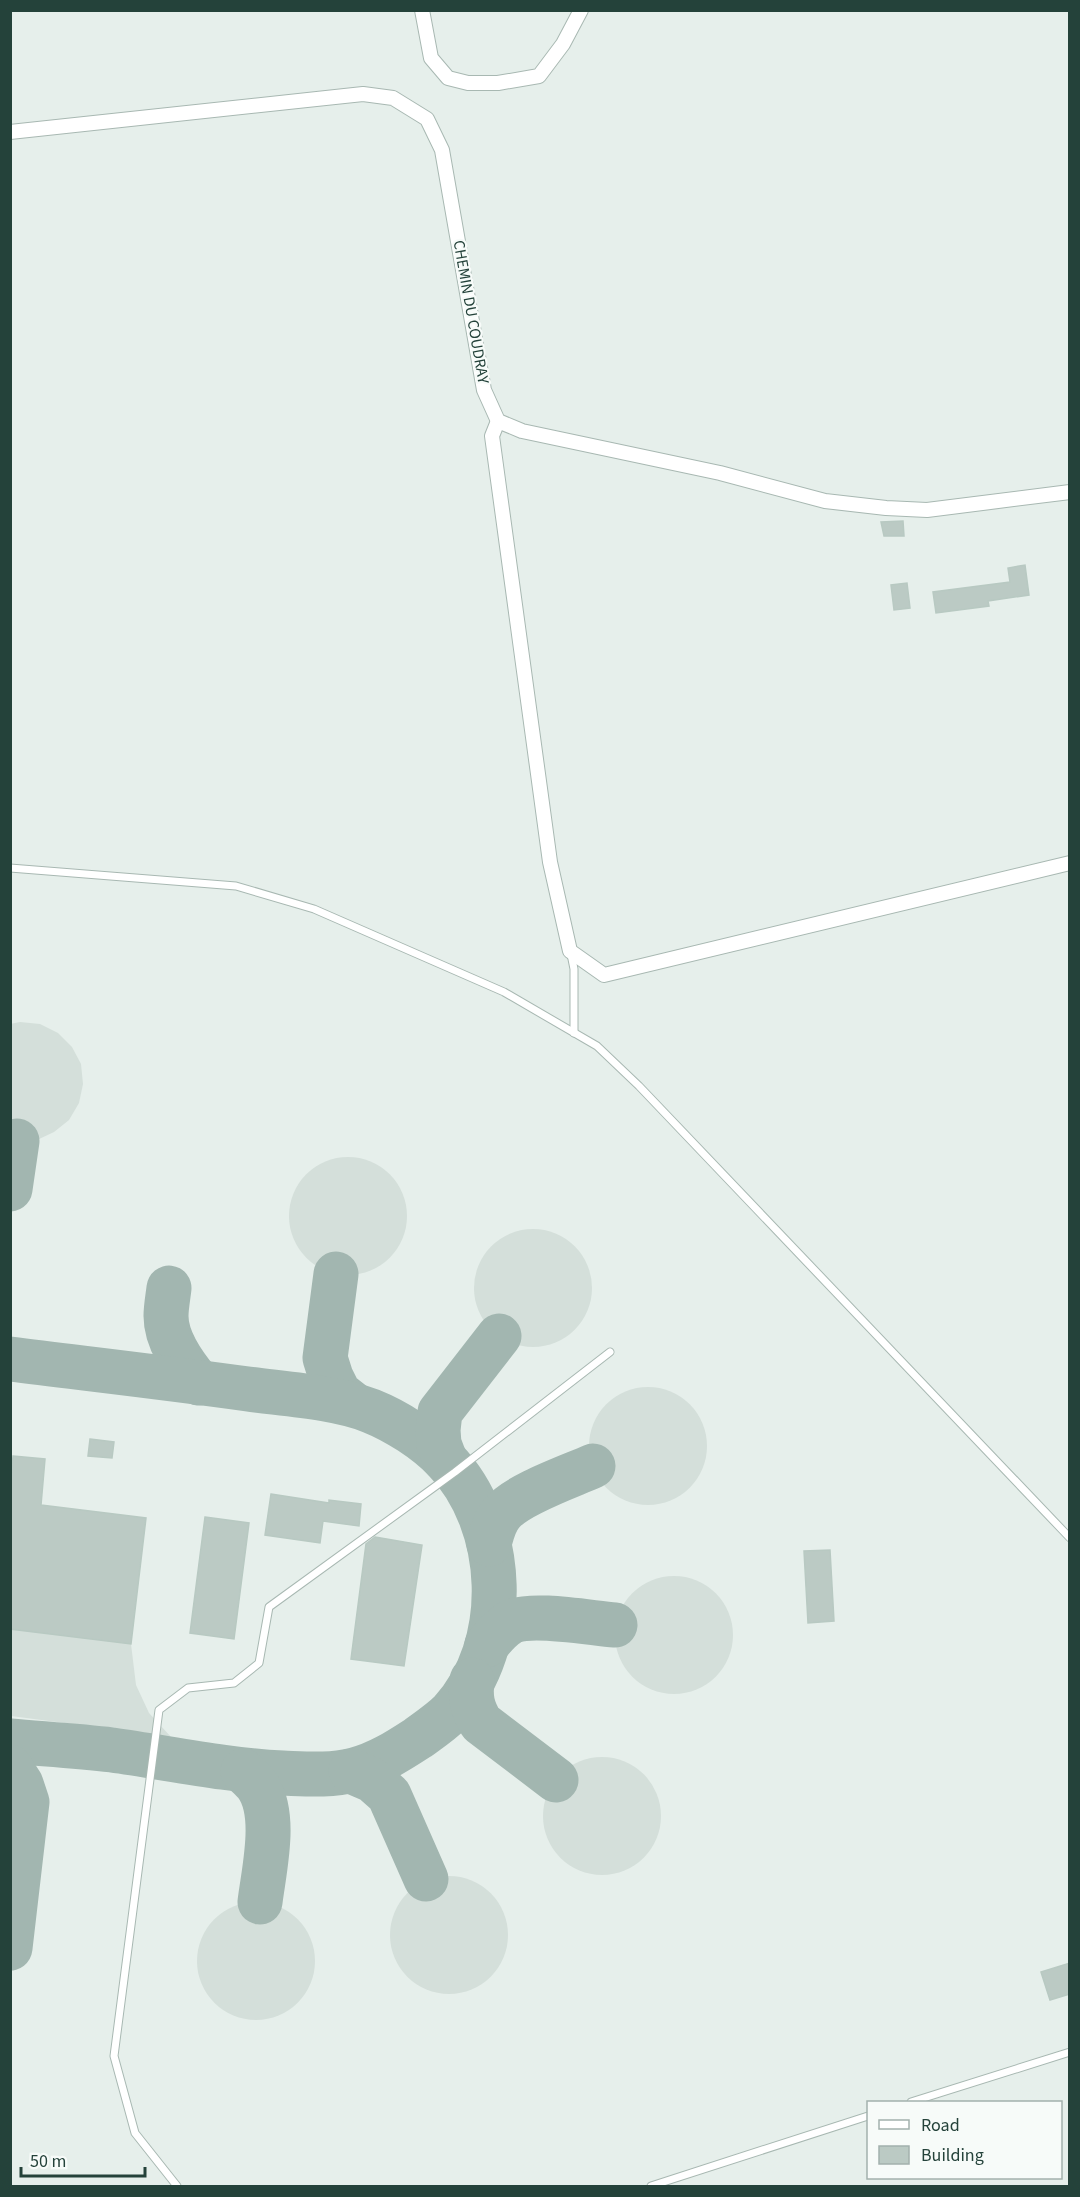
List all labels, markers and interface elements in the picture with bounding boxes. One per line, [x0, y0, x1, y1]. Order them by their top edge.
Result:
street label: CHEMIN DU COUDRAY [448, 239, 495, 386]
legend [867, 2101, 1062, 2179]
text: Road [921, 2113, 960, 2138]
scale bar [21, 2140, 146, 2178]
text: Building [921, 2143, 984, 2168]
text: 50 m [30, 2149, 66, 2174]

